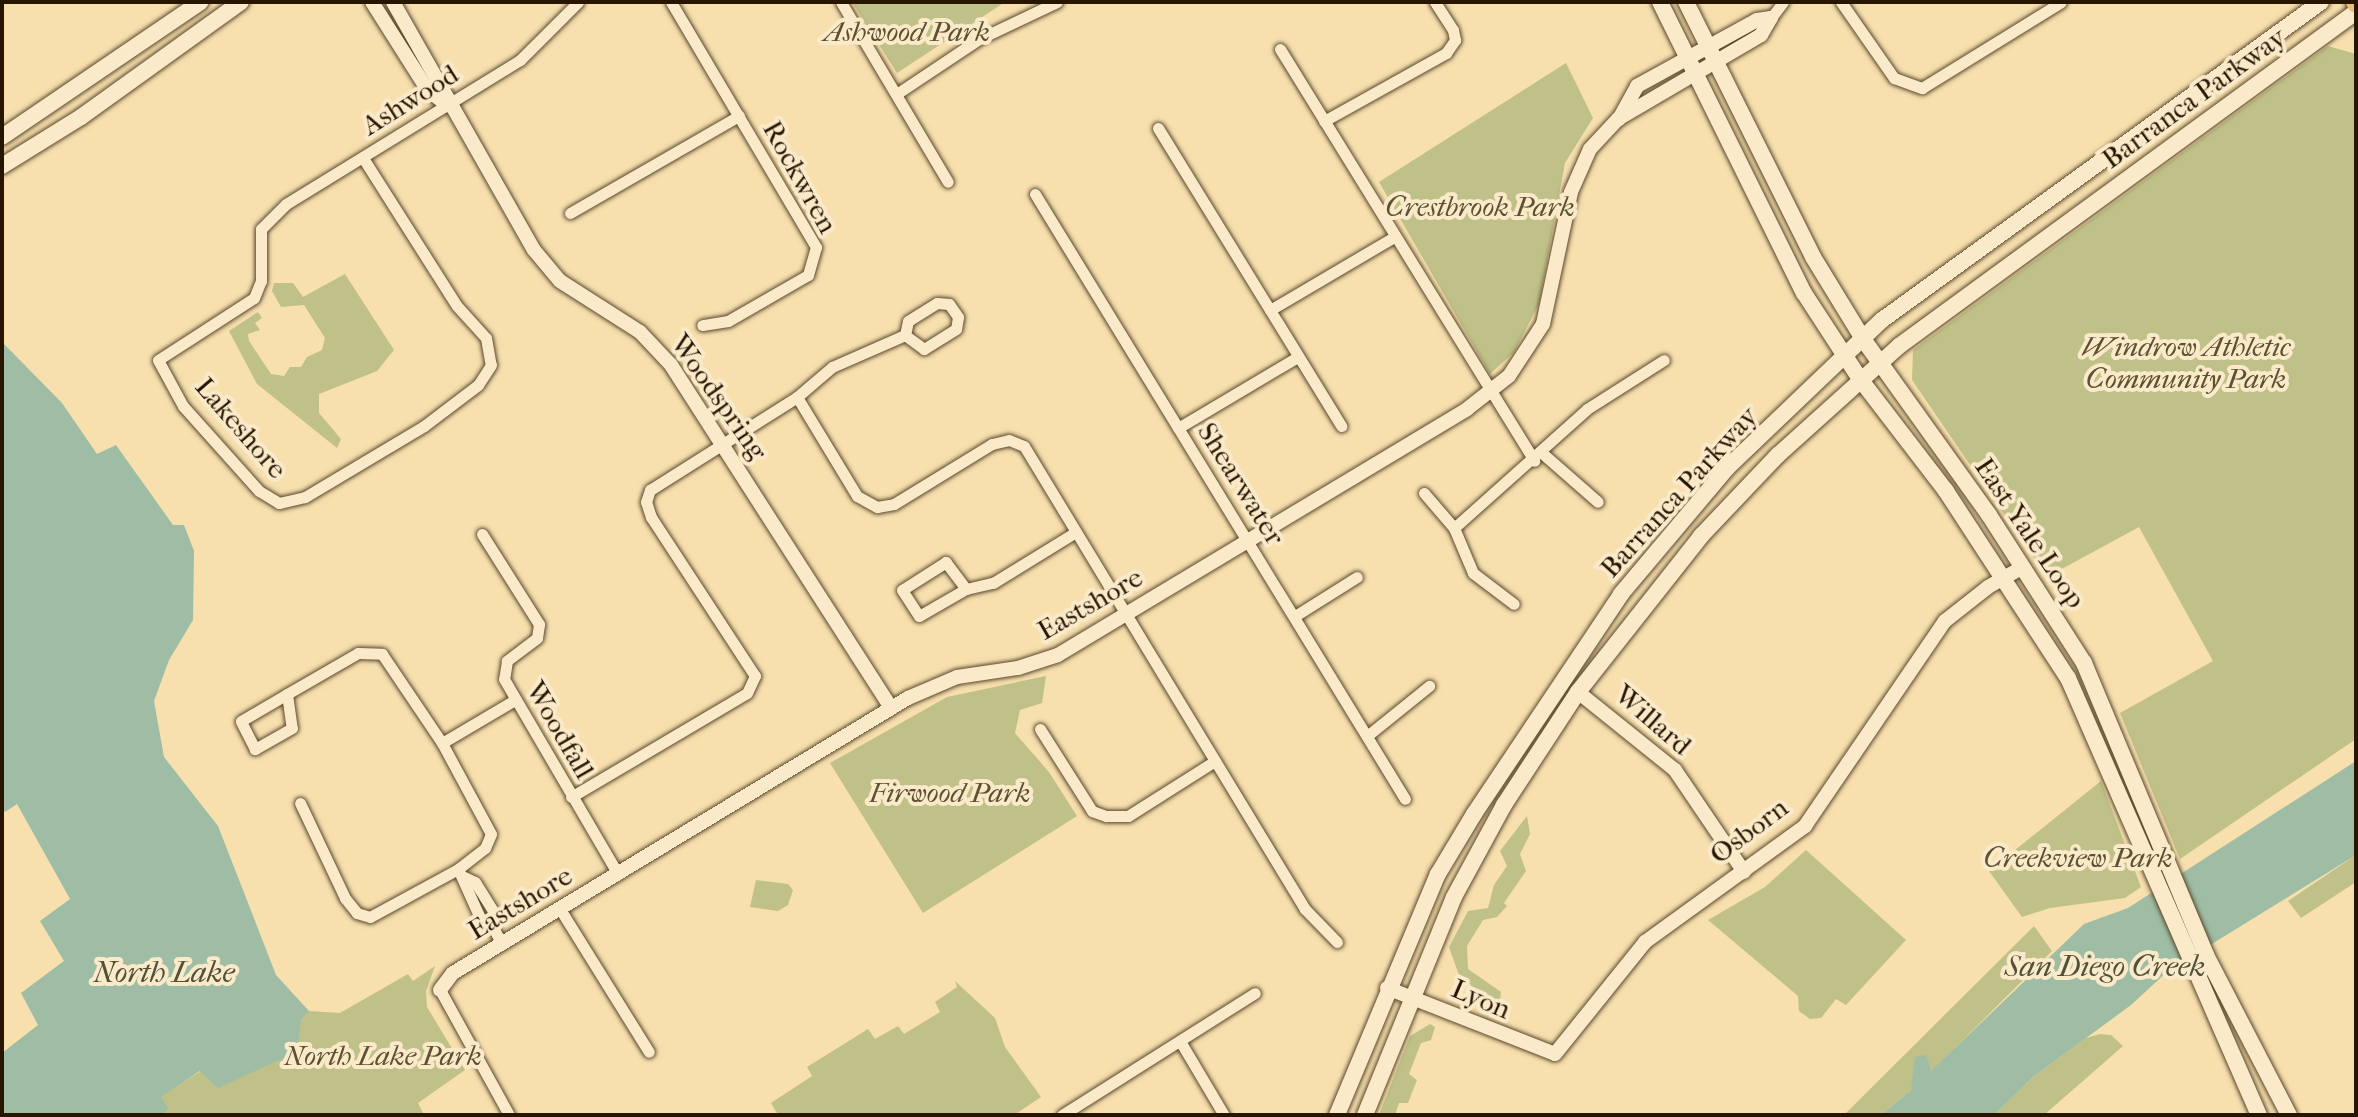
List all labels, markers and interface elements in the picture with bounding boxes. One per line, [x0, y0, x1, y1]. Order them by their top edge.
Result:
park label: Ashwood Park [824, 15, 990, 49]
street label: Barranca Parkway [2096, 20, 2292, 176]
street label: Ashwood [356, 57, 464, 143]
street label: Rockwren [755, 115, 845, 239]
park label: Crestbrook Park [1385, 190, 1575, 224]
street label: Woodspring [663, 328, 775, 466]
park label: Windrow Athletic Community Park [2081, 330, 2291, 396]
street label: Lakeshore [188, 370, 294, 486]
street label: Barranca Parkway [1593, 399, 1765, 585]
street label: Shearwater [1190, 417, 1292, 551]
street label: East Yale Loop [1967, 451, 2093, 615]
street label: Eastshore [1031, 561, 1149, 647]
street label: Woodfall [519, 675, 601, 785]
street label: Willard [1608, 678, 1698, 762]
park label: Firwood Park [870, 776, 1030, 810]
street label: Osborn [1703, 791, 1795, 871]
park label: Creekview Park [1984, 841, 2172, 875]
street label: Eastshore [462, 859, 578, 947]
water label: San Diego Creek [2004, 949, 2206, 985]
water label: North Lake [94, 955, 234, 991]
street label: Lyon [1446, 972, 1516, 1026]
park label: North Lake Park [284, 1039, 482, 1073]

